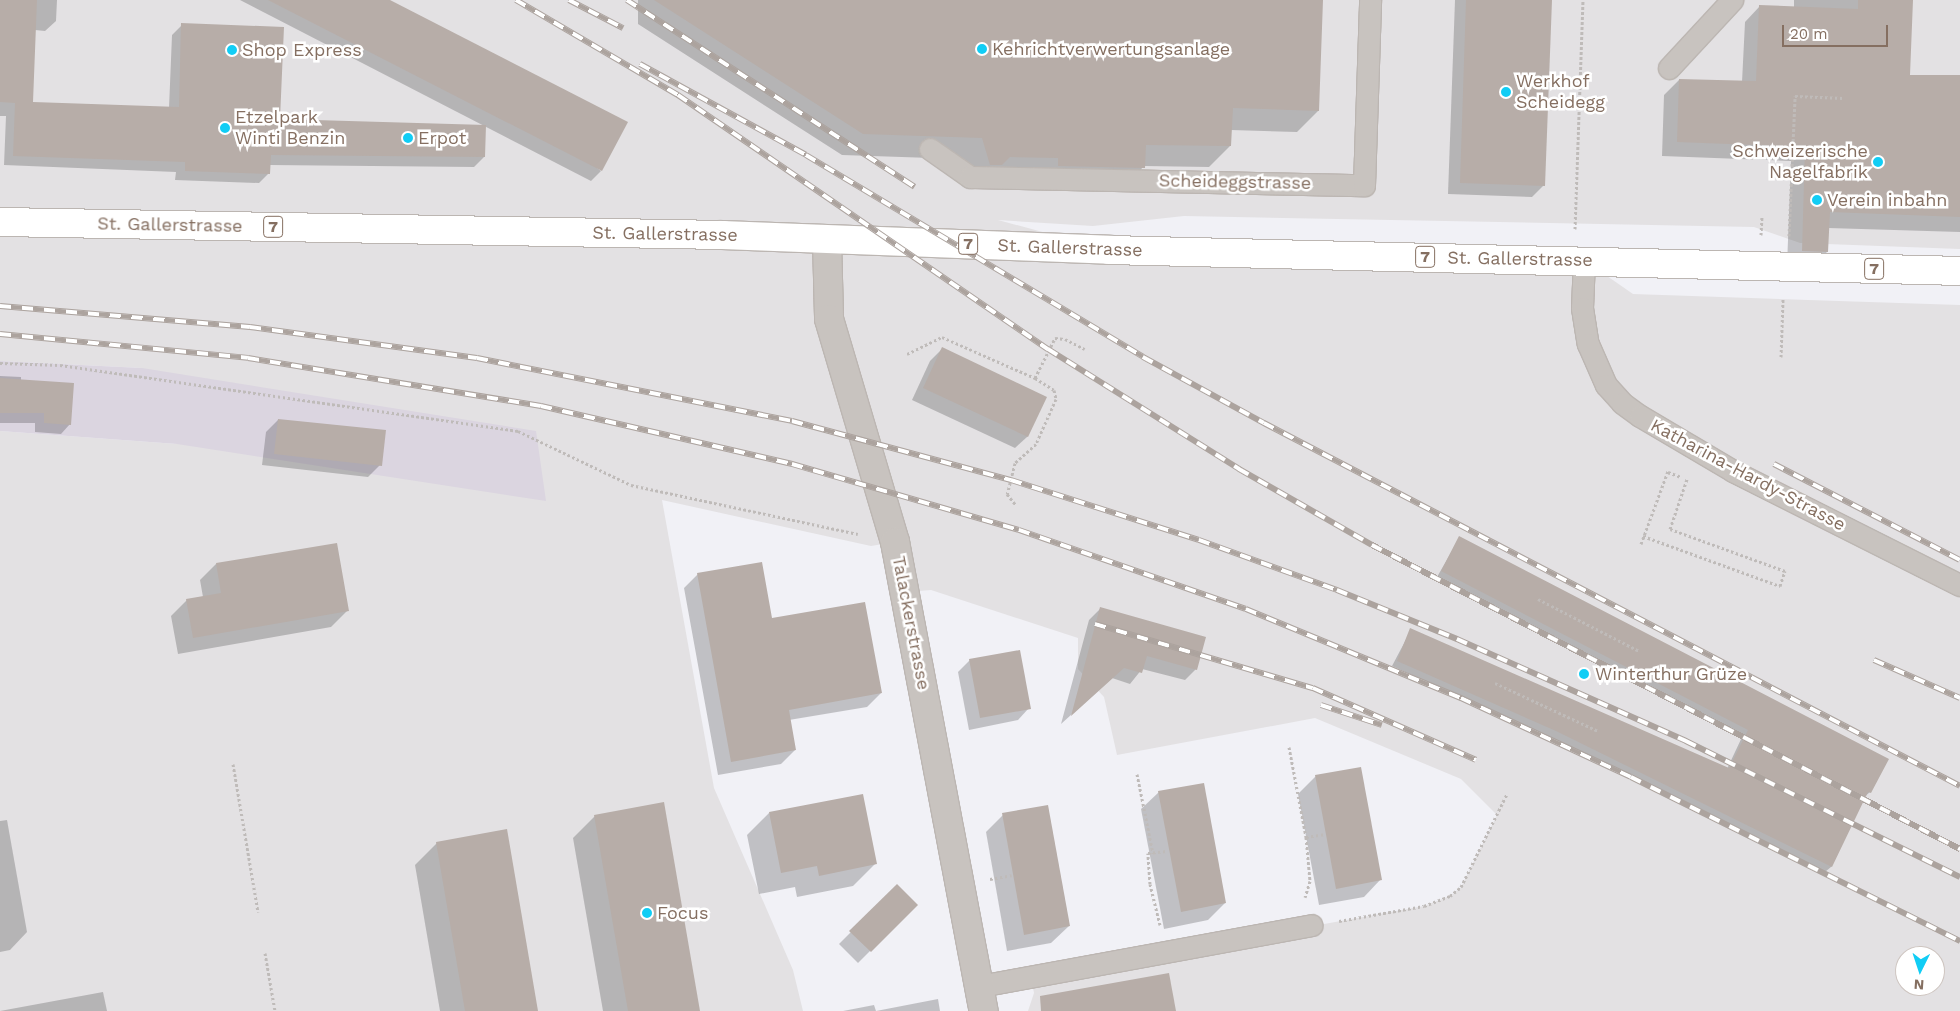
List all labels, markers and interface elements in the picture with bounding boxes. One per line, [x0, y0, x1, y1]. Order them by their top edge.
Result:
scale bar [1785, 15, 1891, 47]
text: 20 m [1790, 25, 1828, 43]
place label: Kehrichtverwertungsanlage [992, 38, 1230, 60]
place label: Shop Express [242, 39, 362, 61]
marker: Kehrichtverwertungsanlage [976, 43, 988, 55]
marker: Shop Express [226, 44, 238, 56]
place label: Werkhof Scheidegg [1516, 71, 1605, 114]
marker: Werkhof Scheidegg [1500, 86, 1512, 98]
place label: Etzelpark Winti Benzin [235, 107, 345, 150]
marker: Etzelpark Winti Benzin [219, 122, 231, 134]
place label: Erpot [418, 127, 466, 149]
marker: Erpot [402, 132, 414, 144]
place label: Schweizerische Nagelfabrik [1732, 141, 1868, 183]
marker: Schweizerische Nagelfabrik [1872, 156, 1884, 168]
street label: Scheideggstrasse [1159, 170, 1311, 194]
place label: Verein inbahn [1827, 189, 1947, 211]
marker: Verein inbahn [1811, 194, 1823, 206]
street label: St. Gallerstrasse [97, 213, 243, 237]
road number: 7 [263, 213, 283, 240]
street label: St. Gallerstrasse [592, 222, 738, 246]
road number: 7 [958, 230, 978, 258]
street label: St. Gallerstrasse [997, 235, 1143, 261]
road number: 7 [1415, 243, 1435, 270]
street label: St. Gallerstrasse [1447, 247, 1593, 271]
road number: 7 [1864, 255, 1884, 282]
street label: Katharina-Hardy-Strasse [1647, 414, 1849, 536]
street label: Talackerstrasse [887, 554, 935, 692]
place label: Winterthur Grüze [1595, 663, 1747, 685]
marker: Winterthur Grüze [1577, 667, 1591, 681]
place label: Focus [657, 902, 708, 924]
marker: Focus [641, 907, 653, 919]
north arrow [1895, 946, 1945, 996]
text: N [1913, 977, 1925, 993]

